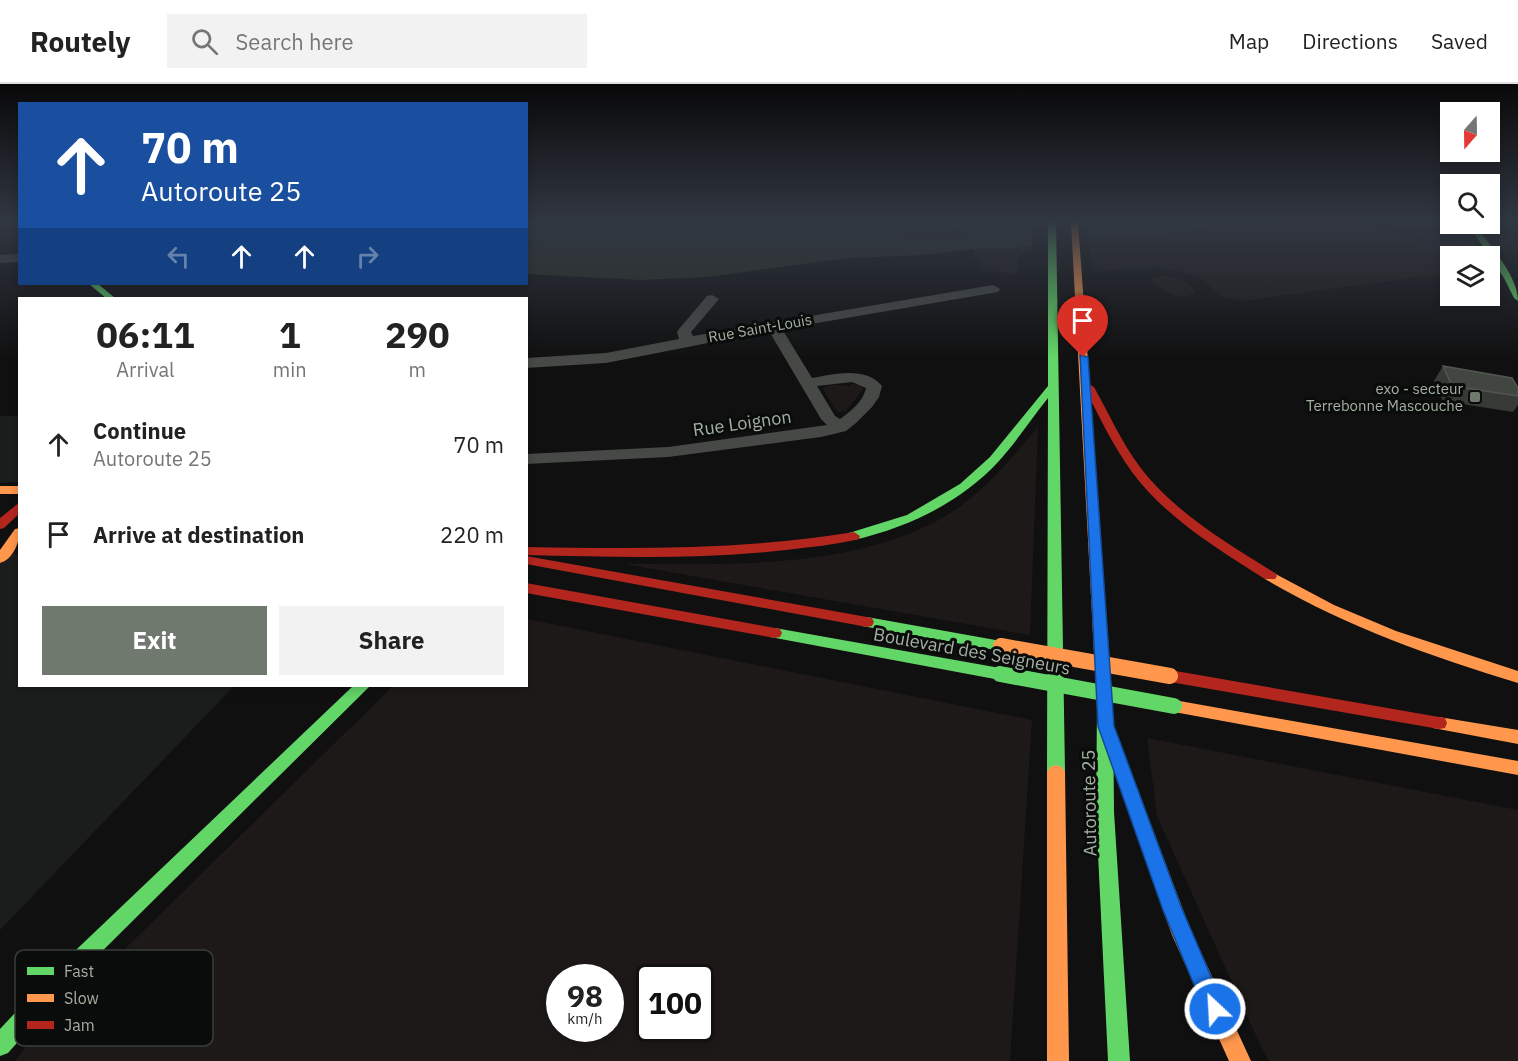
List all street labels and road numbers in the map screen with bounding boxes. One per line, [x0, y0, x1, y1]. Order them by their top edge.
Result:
street label: Rue Saint-Louis [707, 310, 813, 346]
street label: Rue Loignon [691, 405, 793, 441]
street label: Boulevard des Seigneurs [872, 622, 1072, 680]
street label: Autoroute 25 [1077, 749, 1101, 857]

